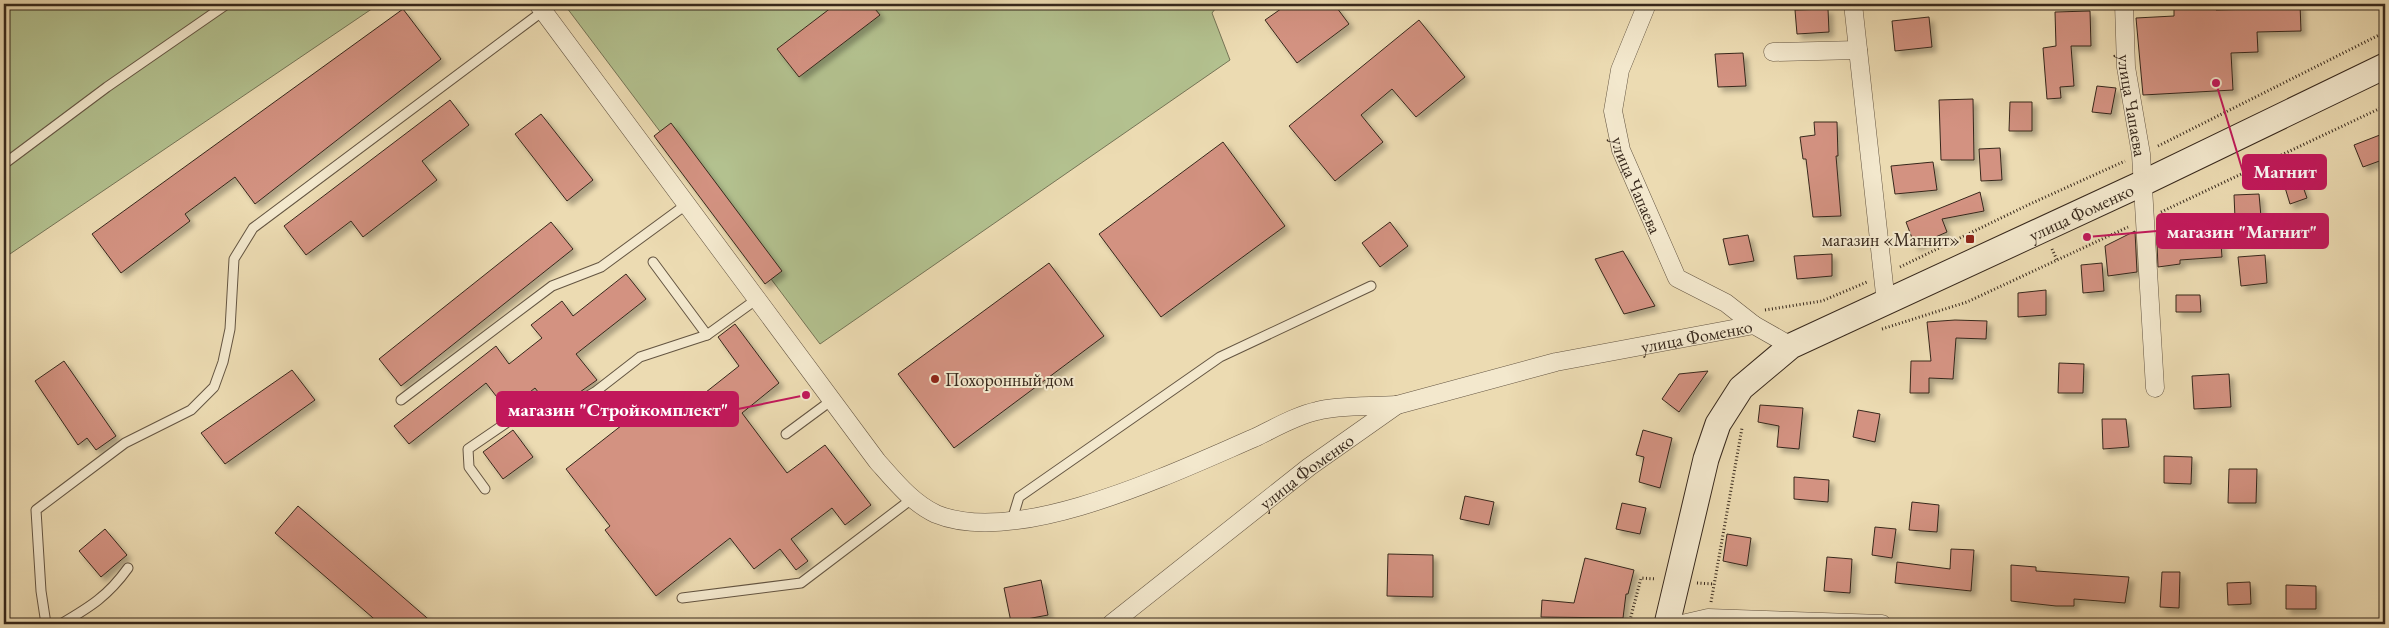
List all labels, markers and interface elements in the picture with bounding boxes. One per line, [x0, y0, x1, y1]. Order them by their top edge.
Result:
street label: улица Чапаева [2114, 54, 2153, 159]
street label: улица Чапаева [1607, 135, 1668, 238]
callout: Магнит [2243, 155, 2326, 189]
text: Магнит [2253, 159, 2317, 184]
street label: улица Фоменко [2025, 178, 2137, 246]
callout: магазин "Магнит" [2157, 214, 2328, 248]
text: магазин "Магнит" [2167, 219, 2317, 244]
place label: магазин «Магнит» [1822, 228, 1960, 251]
marker: магазин «Магнит» [1964, 233, 1976, 245]
street label: улица Фоменко [1639, 314, 1754, 357]
place label: Похоронный дом [945, 368, 1074, 391]
marker: Похоронный дом [929, 373, 941, 385]
callout: магазин "Стройкомплект" [497, 392, 738, 426]
text: магазин "Стройкомплект" [508, 397, 728, 422]
street label: улица Фоменко [1254, 428, 1358, 514]

